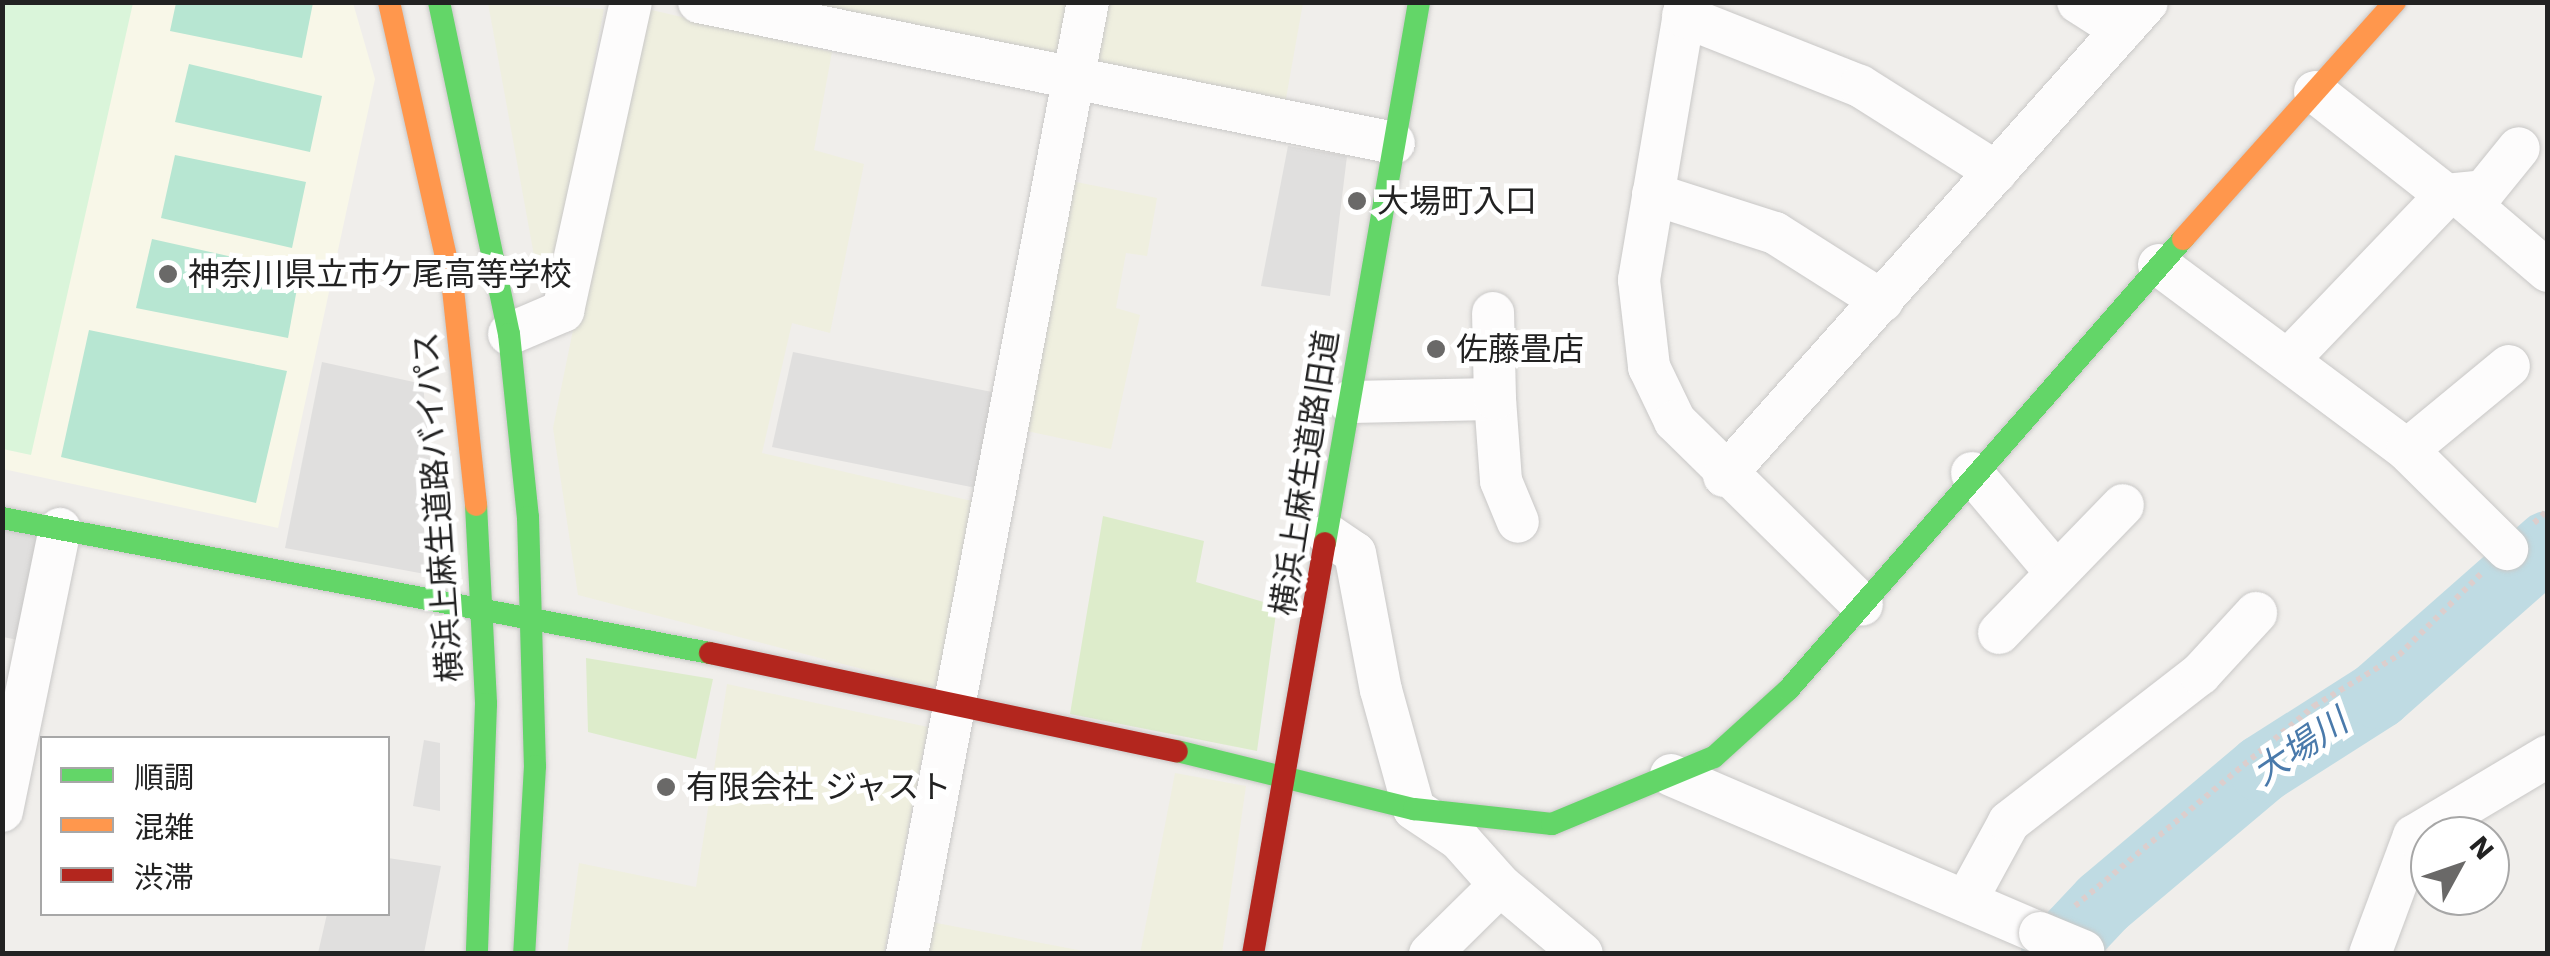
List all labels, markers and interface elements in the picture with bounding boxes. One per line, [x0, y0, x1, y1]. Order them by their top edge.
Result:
place label: 大場町入口 [1377, 182, 1537, 220]
marker: 大場町入口 [1346, 190, 1368, 212]
place label: 神奈川県立市ケ尾高等学校 [188, 255, 572, 293]
marker: 神奈川県立市ケ尾高等学校 [157, 263, 179, 285]
street label: 横浜上麻生道路旧道 [1264, 328, 1346, 618]
street label: 横浜上麻生道路バイパス [407, 330, 469, 684]
place label: 佐藤畳店 [1456, 330, 1584, 368]
marker: 佐藤畳店 [1425, 338, 1447, 360]
water label: 大場川 [2245, 700, 2355, 794]
legend [40, 736, 390, 916]
text: 順調 [134, 760, 194, 795]
place label: 有限会社 ジャスト [686, 768, 953, 806]
marker: 有限会社 ジャスト [655, 776, 677, 798]
text: 混雑 [134, 810, 194, 845]
north arrow [2410, 816, 2510, 916]
text: N [2463, 829, 2501, 866]
text: 渋滞 [134, 860, 194, 895]

